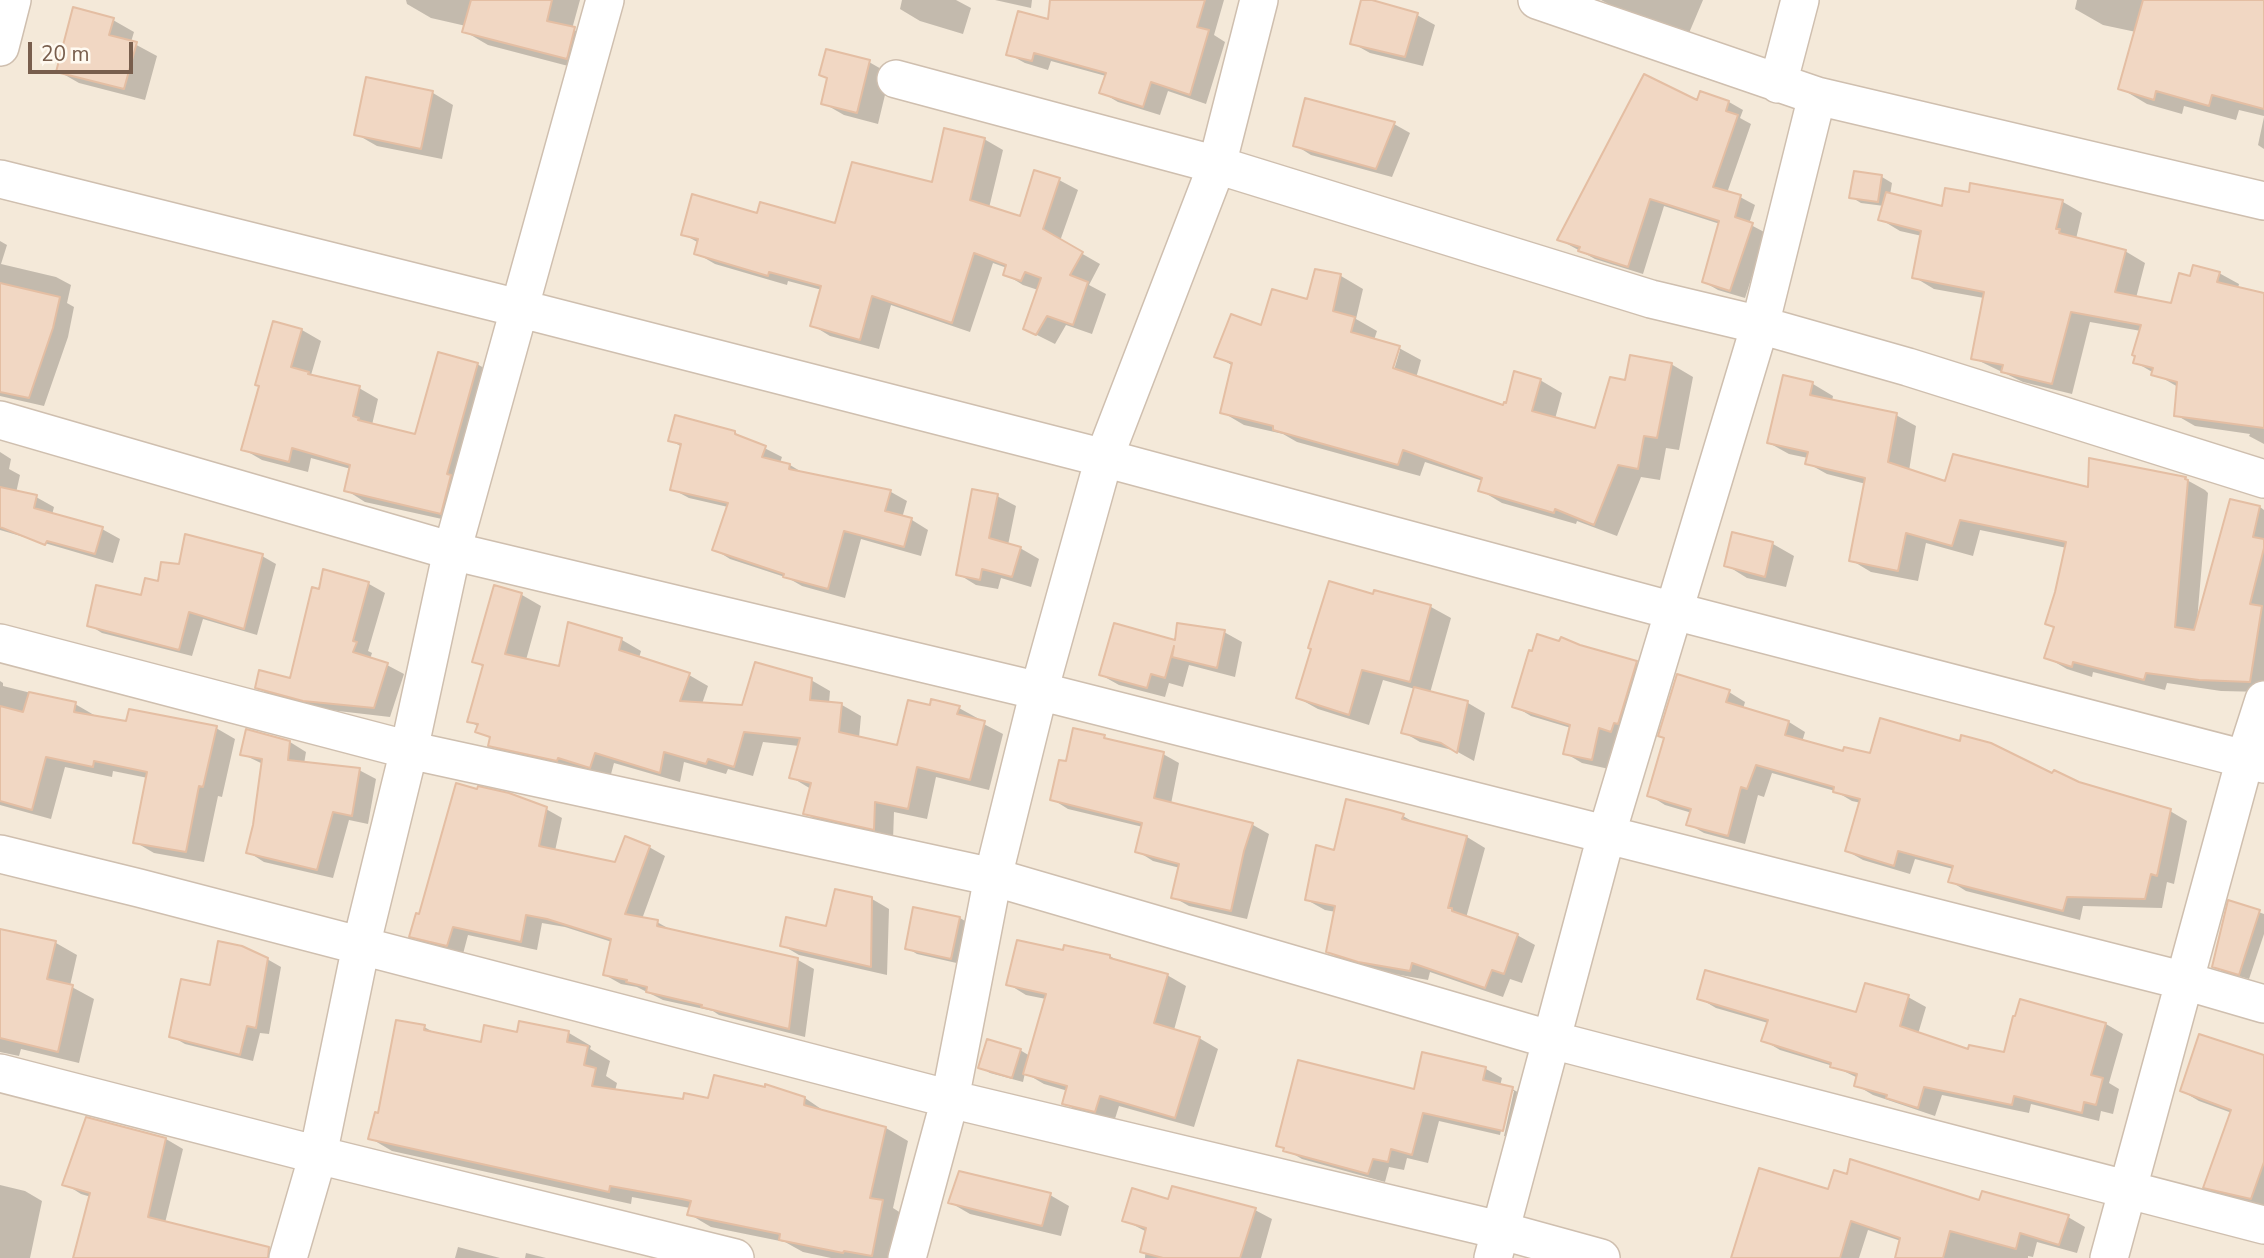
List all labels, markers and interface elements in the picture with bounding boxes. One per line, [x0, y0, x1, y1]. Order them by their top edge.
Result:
scale bar [32, 28, 136, 72]
text: 20 m [41, 40, 90, 68]

